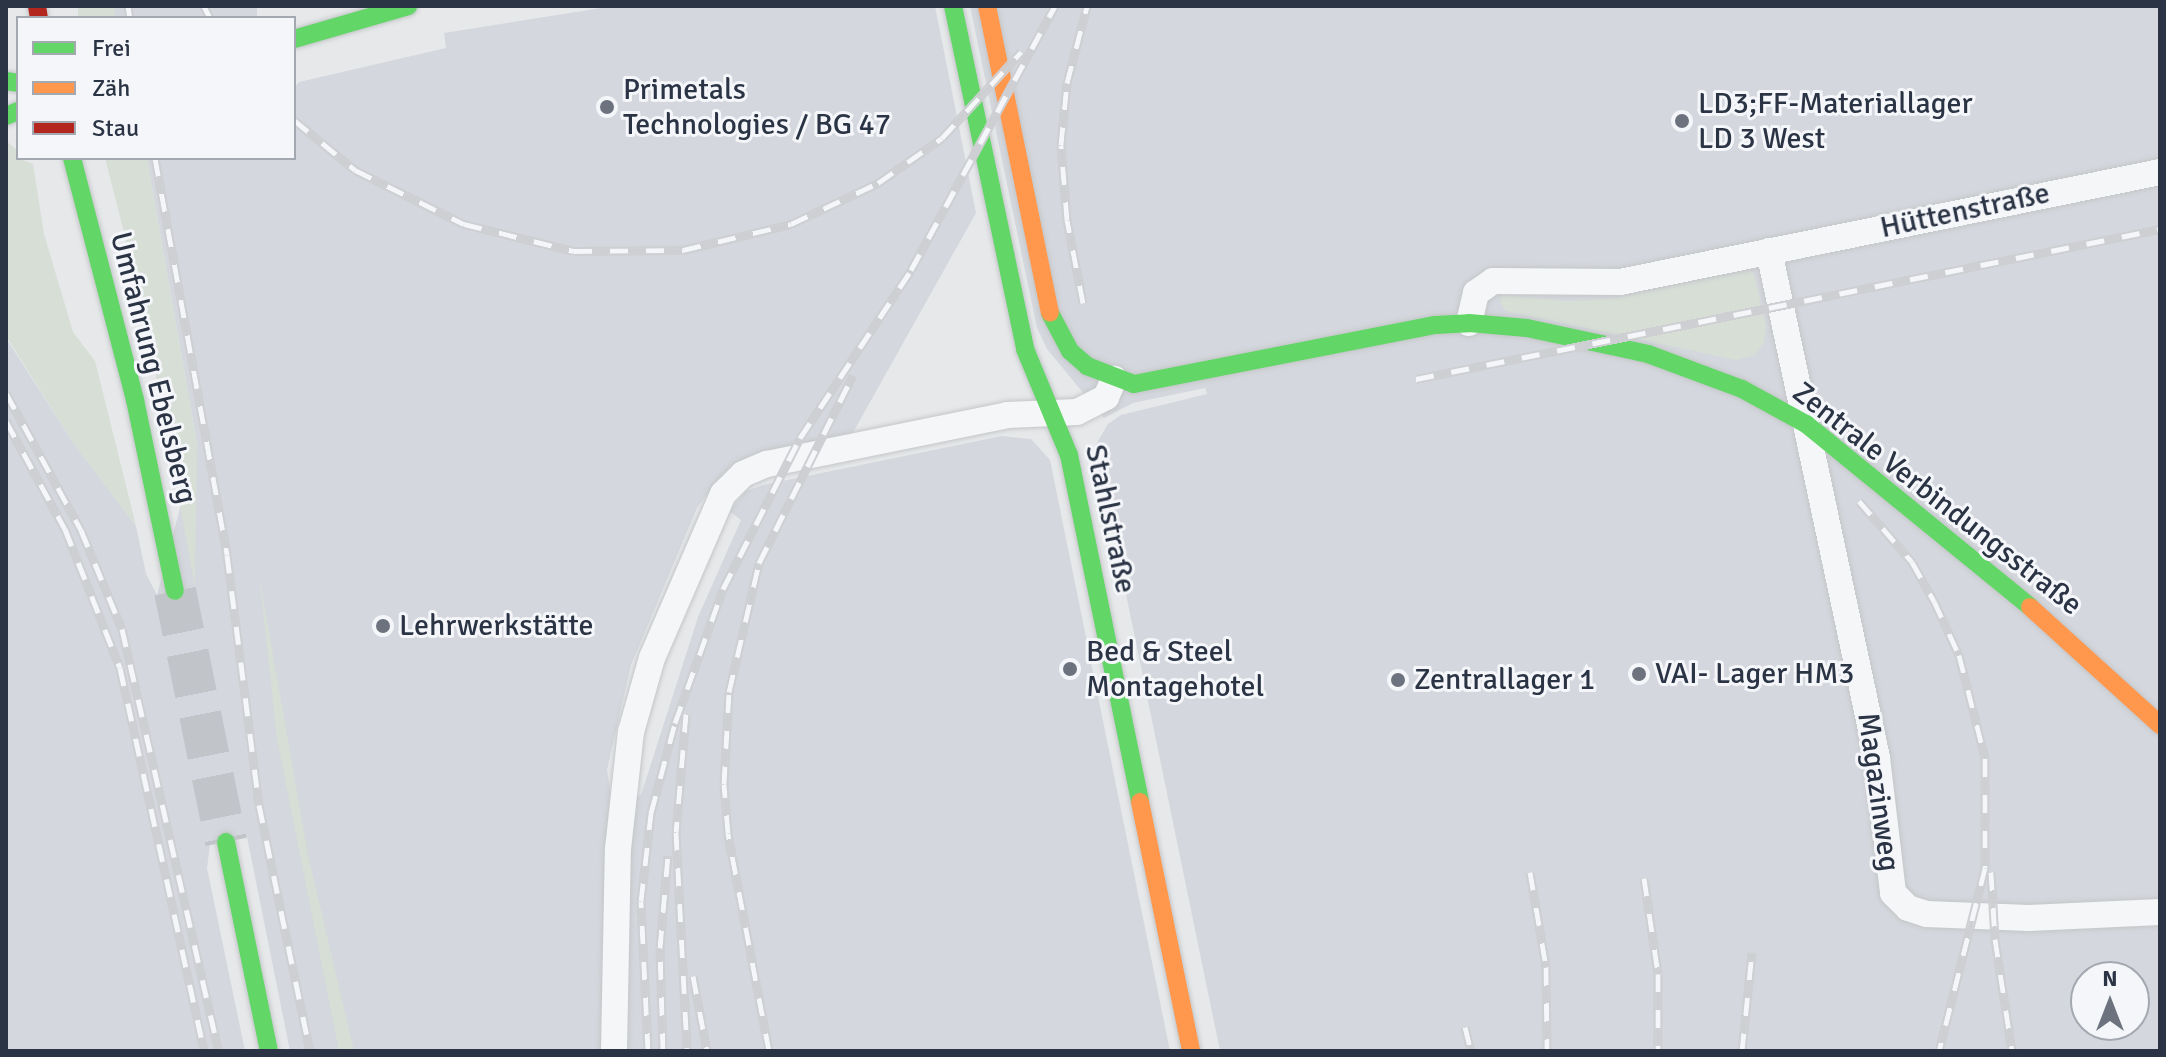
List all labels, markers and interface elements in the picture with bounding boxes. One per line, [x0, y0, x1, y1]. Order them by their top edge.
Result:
legend [16, 16, 296, 160]
text: Frei [92, 33, 131, 63]
place label: Primetals Technologies / BG 47 [623, 72, 891, 142]
text: Zäh [92, 73, 130, 103]
place label: LD3;FF-Materiallager LD 3 West [1698, 86, 1973, 156]
marker: Primetals Technologies / BG 47 [598, 98, 616, 116]
marker: LD3;FF-Materiallager LD 3 West [1673, 112, 1691, 130]
text: Stau [92, 113, 139, 143]
street label: Hüttenstraße [1877, 175, 2053, 247]
street label: Umfahrung Ebelsberg [102, 228, 204, 508]
street label: Zentrale Verbindungsstraße [1785, 375, 2089, 623]
street label: Stahlstraße [1077, 441, 1143, 597]
place label: Lehrwerkstätte [399, 608, 594, 644]
marker: Lehrwerkstätte [374, 617, 392, 635]
place label: Bed & Steel Montagehotel [1086, 634, 1264, 704]
place label: VAI- Lager HM3 [1655, 656, 1855, 692]
marker: Bed & Steel Montagehotel [1061, 660, 1079, 678]
place label: Zentrallager 1 [1414, 662, 1595, 698]
marker: VAI- Lager HM3 [1630, 665, 1648, 683]
marker: Zentrallager 1 [1389, 671, 1407, 689]
street label: Magazinweg [1849, 710, 1907, 874]
north arrow [2070, 961, 2150, 1041]
text: N [2102, 965, 2118, 992]

